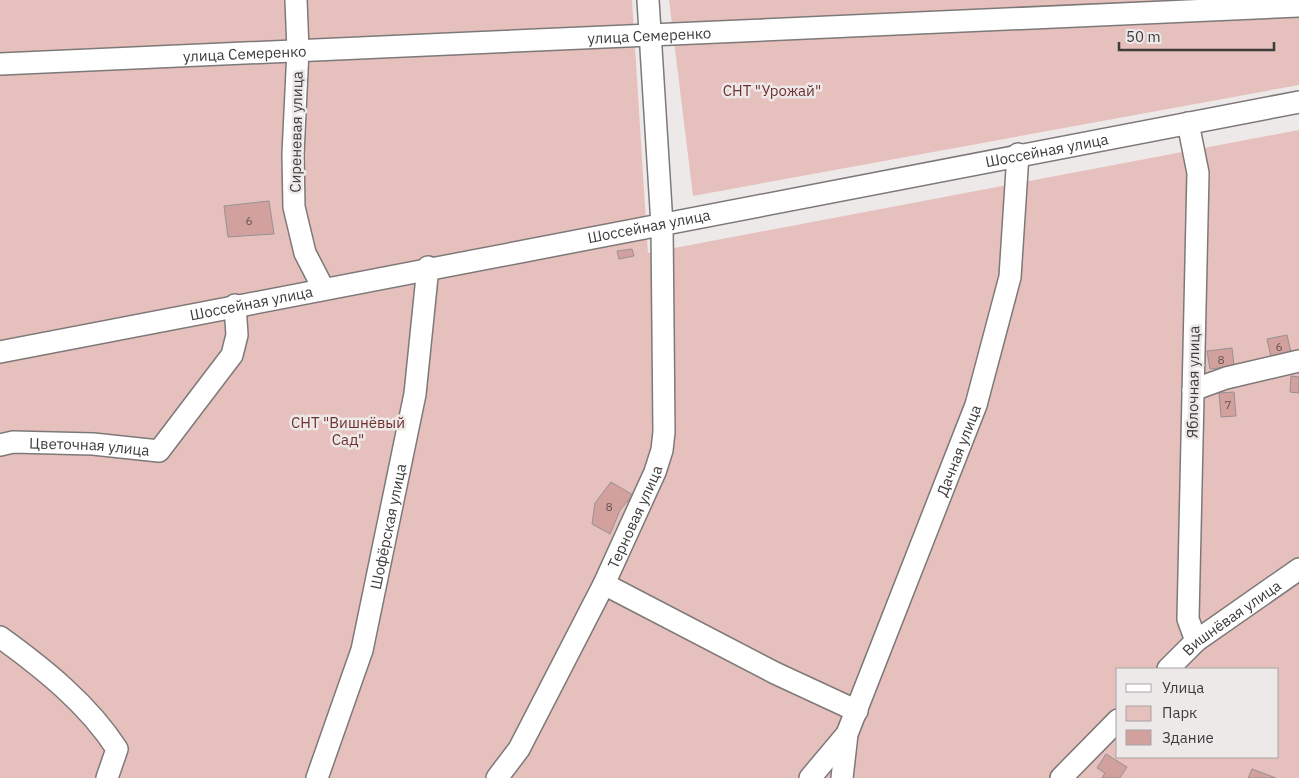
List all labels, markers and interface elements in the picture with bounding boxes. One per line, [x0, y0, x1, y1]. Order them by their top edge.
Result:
scale bar [1119, 20, 1274, 52]
street label: улица Семеренко [587, 23, 712, 47]
text: 50 m [1126, 27, 1161, 46]
street label: улица Семеренко [183, 41, 307, 65]
street label: Сиреневая улица [285, 71, 307, 193]
park label: СНТ "Урожай" [723, 81, 821, 100]
street label: Шоссейная улица [984, 129, 1110, 171]
street label: Шоссейная улица [586, 205, 712, 247]
house number: 6 [245, 213, 253, 228]
street label: Шоссейная улица [188, 281, 314, 324]
street label: Яблочная улица [1183, 325, 1203, 439]
house number: 6 [1275, 339, 1283, 354]
house number: 8 [1217, 352, 1225, 367]
house number: 7 [1224, 397, 1232, 412]
street label: Дачная улица [932, 402, 985, 499]
park label: СНТ "Вишнёвый Сад" [291, 413, 405, 449]
street label: Цветочная улица [29, 433, 151, 459]
street label: Шофёрская улица [365, 462, 410, 591]
street label: Терновая улица [603, 463, 666, 571]
house number: 8 [605, 499, 613, 514]
street label: Вишнёвая улица [1178, 575, 1284, 659]
legend [1116, 668, 1279, 758]
text: Улица [1162, 678, 1204, 697]
text: Парк [1162, 703, 1197, 722]
text: Здание [1162, 728, 1214, 747]

